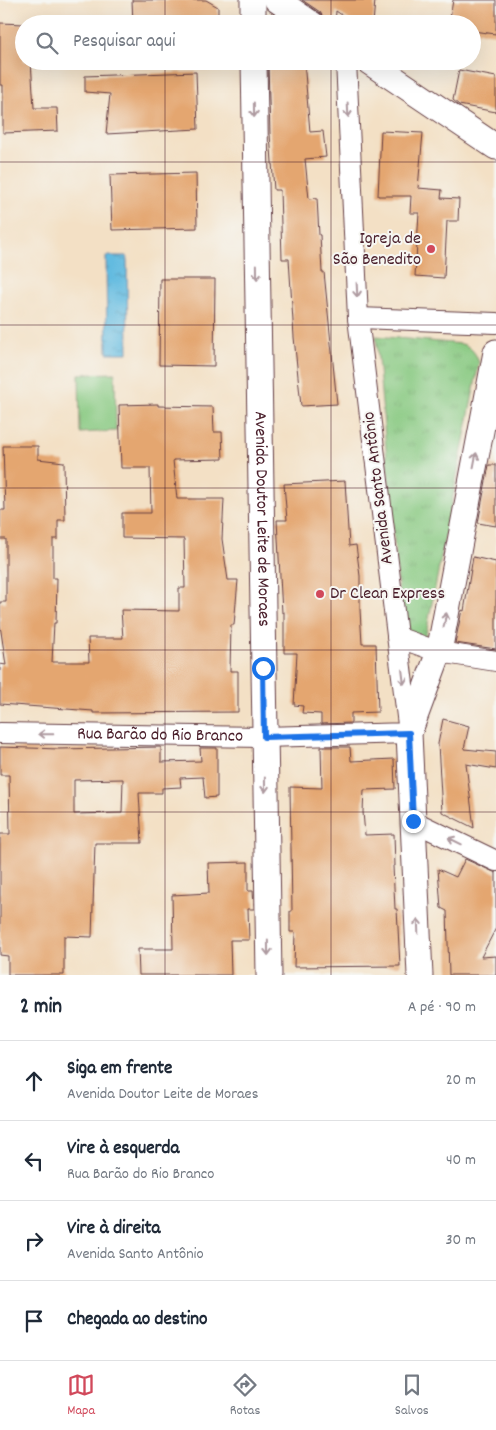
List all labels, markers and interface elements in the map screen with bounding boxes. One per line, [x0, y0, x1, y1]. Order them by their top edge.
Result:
search box [15, 15, 481, 70]
icon: search [33, 29, 61, 57]
text: Pesquisar aqui [73, 29, 175, 56]
one-way arrow [249, 102, 259, 118]
one-way arrow [343, 102, 353, 118]
place label: Igreja de São Benedito [333, 227, 421, 273]
marker: Igreja de São Benedito [425, 243, 437, 255]
one-way arrow [252, 264, 262, 280]
one-way arrow [352, 281, 362, 297]
street label: Avenida Santo Antônio [357, 410, 401, 566]
street label: Avenida Doutor Leite de Moraes [247, 411, 276, 627]
one-way arrow [471, 453, 481, 469]
place label: Dr Clean Express [330, 582, 445, 607]
marker: Dr Clean Express [314, 588, 326, 600]
one-way arrow [440, 612, 450, 628]
route start [252, 657, 275, 680]
one-way arrow [398, 669, 408, 685]
street label: Rua Barão do Rio Branco [77, 722, 243, 749]
one-way arrow [38, 729, 54, 739]
one-way arrow [260, 777, 270, 793]
route end [402, 810, 425, 833]
one-way arrow [448, 836, 463, 846]
one-way arrow [413, 919, 422, 935]
one-way arrow [263, 940, 273, 956]
text: 2 min [20, 993, 62, 1023]
text: A pé · 90 m [408, 996, 476, 1019]
text: Siga em frente [67, 1056, 172, 1083]
icon: ahead [20, 1067, 48, 1095]
text: 20 m [446, 1069, 476, 1092]
text: Avenida Doutor Leite de Moraes [67, 1083, 258, 1106]
text: Vire à esquerda [67, 1136, 179, 1163]
icon: left [20, 1147, 48, 1175]
text: 40 m [446, 1149, 476, 1172]
text: Rua Barão do Rio Branco [67, 1163, 214, 1186]
text: Vire à direita [67, 1216, 160, 1243]
icon: right [20, 1227, 48, 1255]
text: 30 m [446, 1229, 476, 1252]
text: Avenida Santo Antônio [67, 1243, 204, 1266]
icon: arrive [20, 1307, 48, 1335]
text: Chegada ao destino [67, 1307, 208, 1334]
tab: Mapa [67, 1371, 95, 1421]
tab: Rotas [230, 1371, 260, 1421]
tab: Salvos [395, 1371, 429, 1421]

